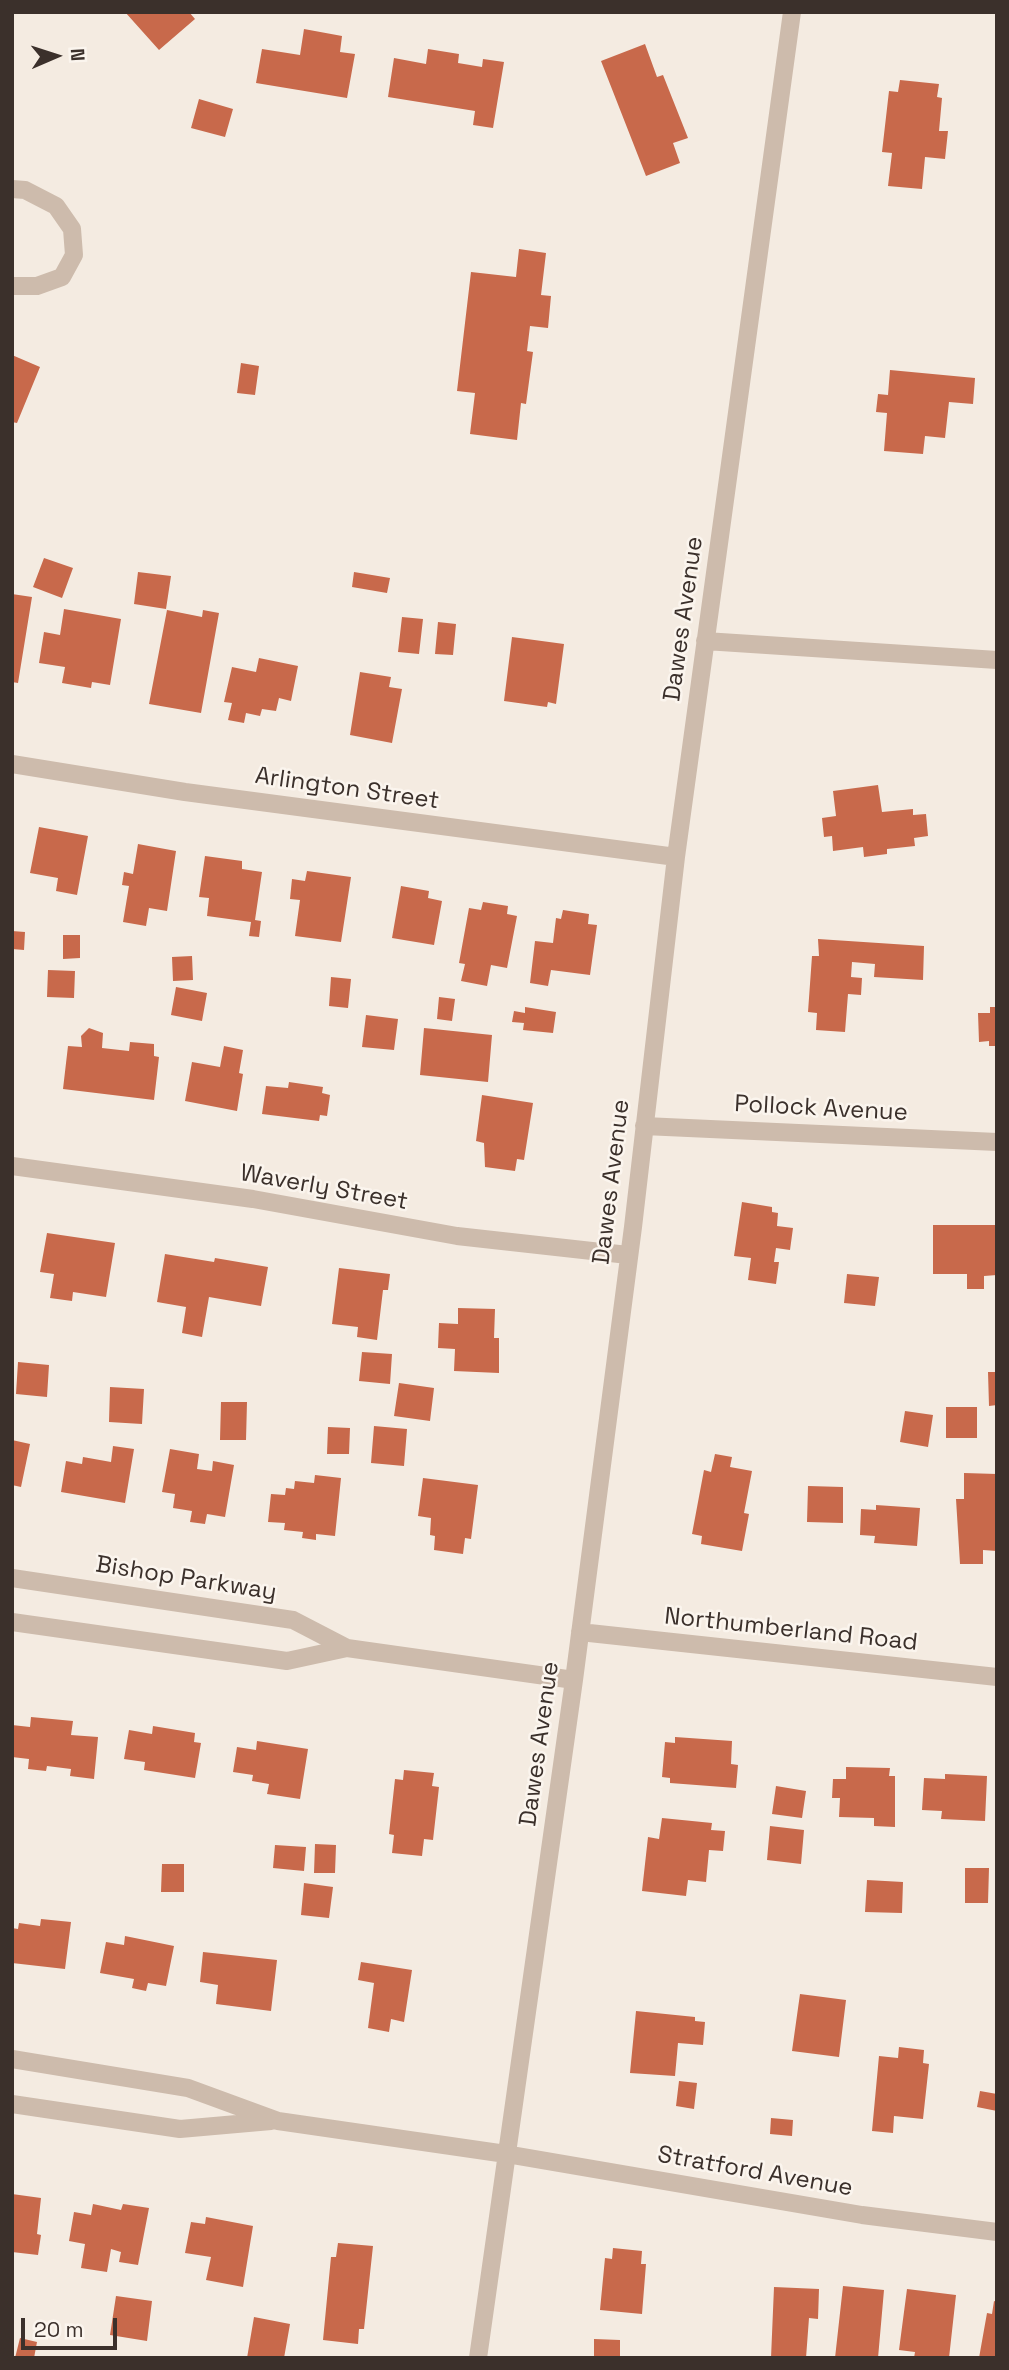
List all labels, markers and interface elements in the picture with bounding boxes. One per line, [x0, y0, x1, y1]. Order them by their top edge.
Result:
north arrow [21, 21, 91, 91]
text: N [65, 48, 90, 62]
street label: Dawes Avenue [658, 535, 710, 703]
street label: Arlington Street [253, 762, 441, 816]
street label: Pollock Avenue [734, 1090, 908, 1128]
street label: Dawes Avenue [588, 1098, 636, 1266]
street label: Waverly Street [238, 1159, 410, 1217]
street label: Bishop Parkway [94, 1550, 278, 1608]
street label: Northumberland Road [663, 1602, 919, 1658]
street label: Dawes Avenue [514, 1660, 566, 1828]
street label: Stratford Avenue [655, 2141, 855, 2203]
scale bar [24, 2304, 121, 2348]
text: 20 m [34, 2316, 84, 2343]

